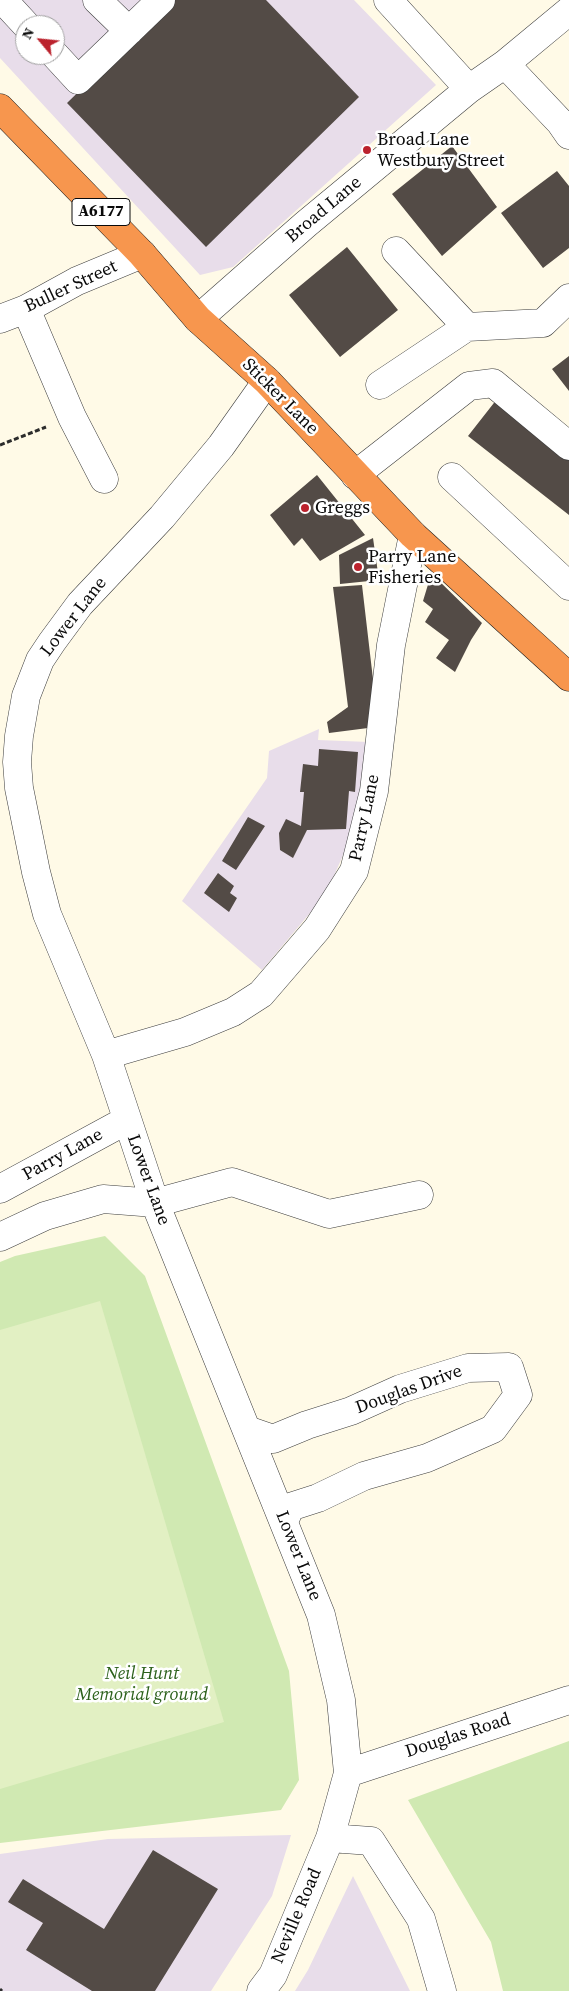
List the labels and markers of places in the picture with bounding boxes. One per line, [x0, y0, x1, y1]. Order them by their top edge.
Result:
place label: Broad Lane Westbury Street [377, 129, 504, 172]
marker: Broad Lane Westbury Street [361, 144, 373, 156]
place label: Greggs [315, 497, 370, 519]
marker: Greggs [299, 502, 311, 514]
place label: Parry Lane Fisheries [368, 546, 456, 588]
marker: Parry Lane Fisheries [352, 561, 364, 573]

